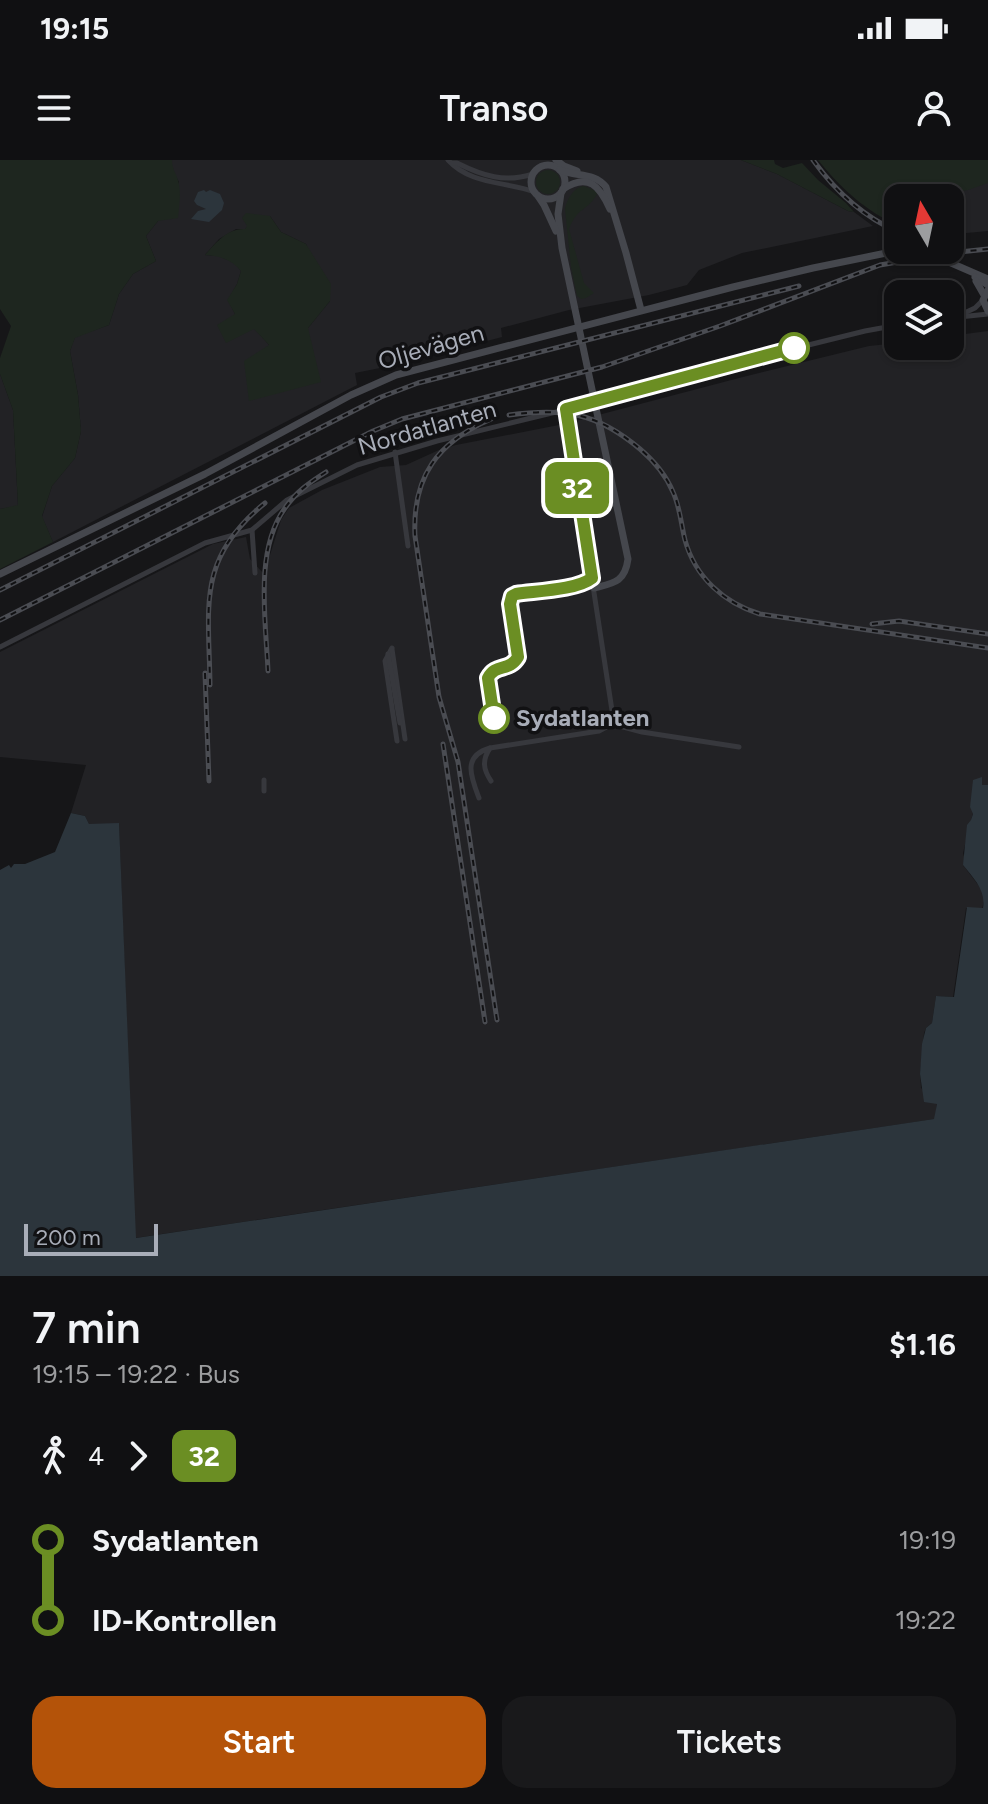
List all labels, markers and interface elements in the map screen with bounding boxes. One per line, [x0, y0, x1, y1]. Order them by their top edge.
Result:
text: 19:15 [40, 10, 109, 47]
icon: menu [32, 86, 76, 130]
icon: person [912, 86, 956, 130]
text: Transo [439, 87, 549, 130]
north arrow [884, 184, 964, 264]
map controls [884, 184, 964, 360]
button: layers [884, 280, 964, 360]
street label: Oljevägen [375, 318, 487, 375]
unlabelled marker [779, 333, 809, 363]
street label: Nordatlanten [354, 394, 499, 461]
line badge: 32 [541, 462, 613, 514]
text: 32 [561, 471, 593, 505]
marker: Sydatlanten [479, 703, 509, 733]
place label: Sydatlanten [516, 703, 649, 732]
scale bar [24, 1220, 158, 1256]
text: 200 m [36, 1224, 101, 1251]
text: 7 min [32, 1301, 141, 1354]
text: $1.16 [889, 1326, 956, 1363]
text: 19:15 – 19:22 · Bus [32, 1358, 240, 1390]
icon: walk [32, 1434, 76, 1478]
icon: forward [116, 1434, 160, 1478]
text: 32 [188, 1439, 220, 1473]
text: 4 [88, 1440, 104, 1472]
text: Sydatlanten [92, 1522, 259, 1559]
text: 19:19 [899, 1524, 956, 1556]
text: ID-Kontrollen [92, 1602, 277, 1639]
text: 19:22 [895, 1604, 956, 1636]
button: Start [32, 1696, 486, 1788]
button: Tickets [502, 1696, 956, 1788]

